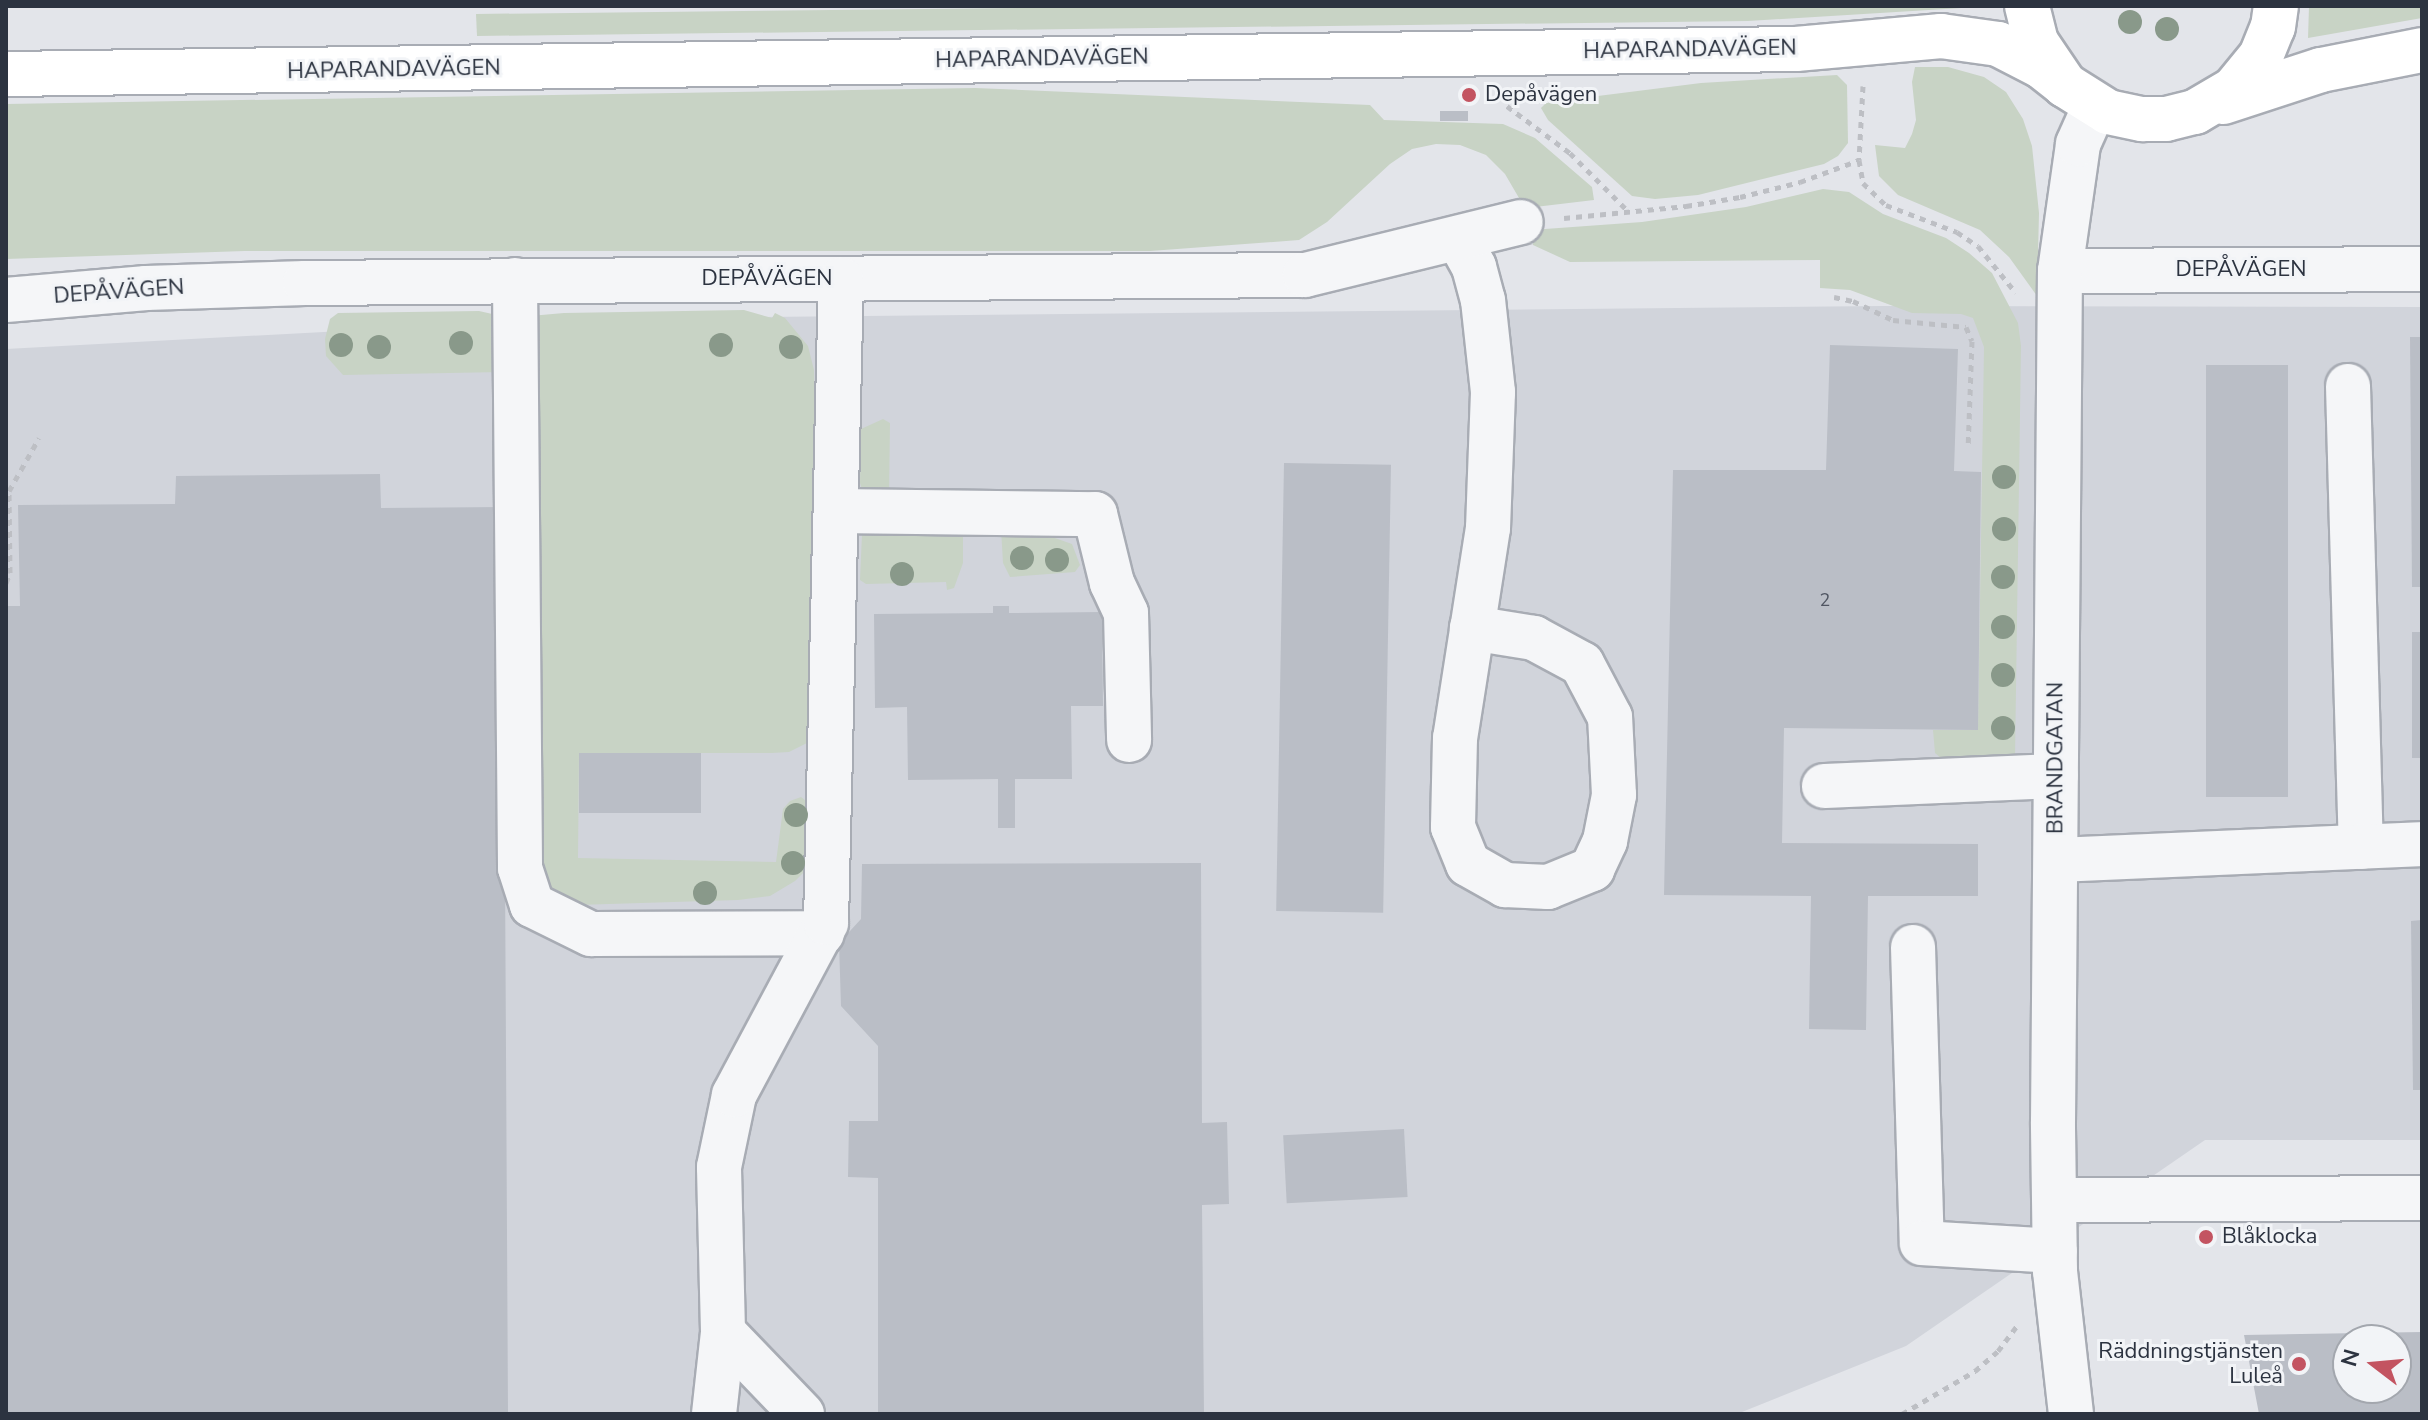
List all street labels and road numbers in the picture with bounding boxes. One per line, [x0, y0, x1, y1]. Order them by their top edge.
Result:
street label: HAPARANDAVÄGEN [1583, 35, 1797, 65]
street label: HAPARANDAVÄGEN [935, 44, 1149, 74]
street label: HAPARANDAVÄGEN [287, 55, 501, 85]
street label: DEPÅVÄGEN [2175, 257, 2307, 283]
street label: DEPÅVÄGEN [701, 266, 833, 292]
street label: DEPÅVÄGEN [53, 274, 185, 310]
street label: BRANDGATAN [2043, 682, 2069, 834]

